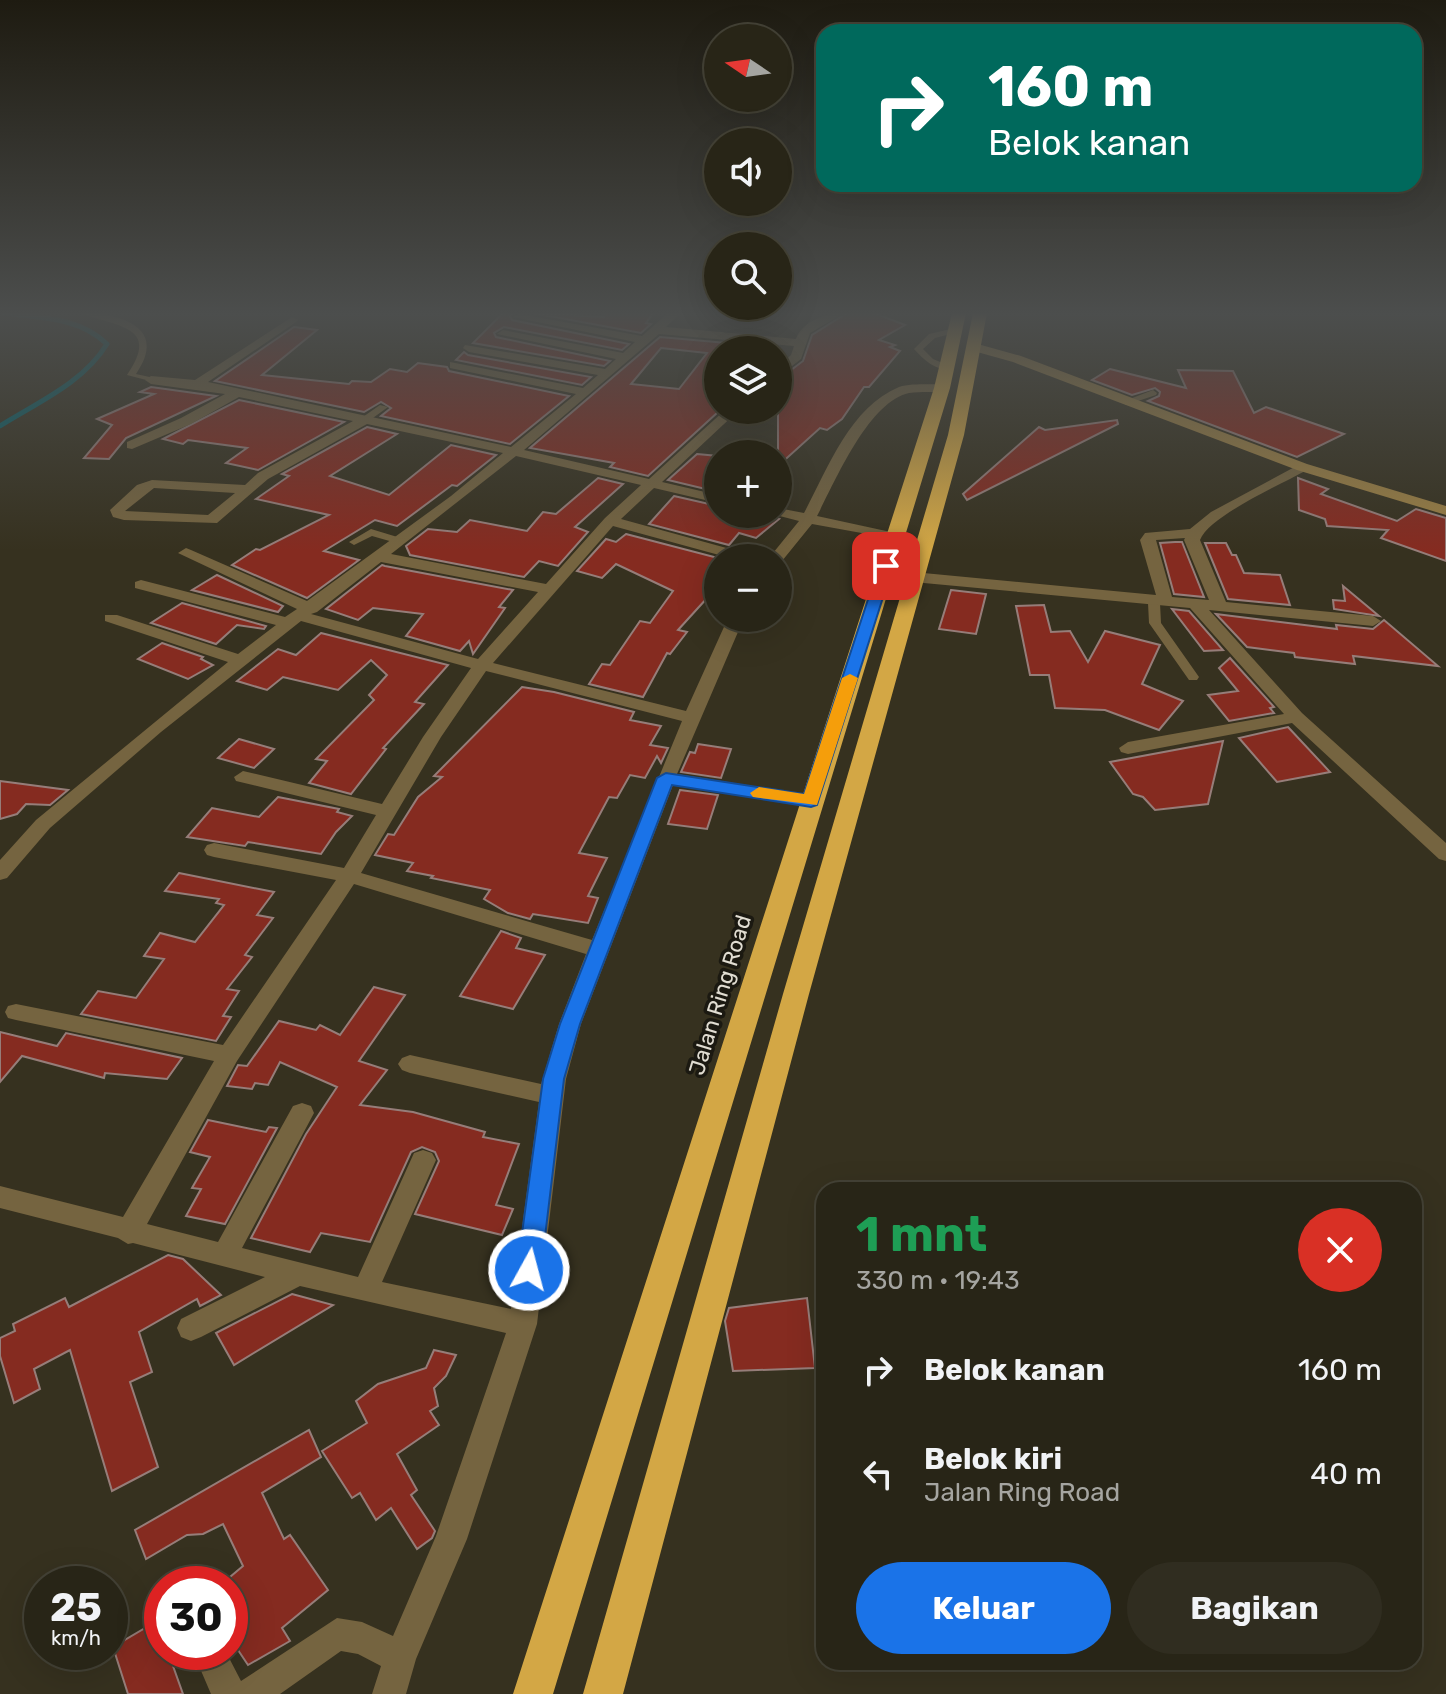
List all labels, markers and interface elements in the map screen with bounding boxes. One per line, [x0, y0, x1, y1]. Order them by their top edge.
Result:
north arrow [704, 24, 792, 112]
map controls [704, 24, 792, 632]
text: 160 m [988, 54, 1154, 120]
icon: right [856, 56, 960, 160]
text: Belok kanan [988, 121, 1190, 164]
button: sound [704, 128, 792, 216]
button: search [704, 232, 792, 320]
button: layers [704, 336, 792, 424]
button: + [704, 440, 792, 528]
pin [852, 532, 920, 600]
button: − [704, 544, 792, 632]
icon: arrive [864, 544, 908, 588]
street label: Jalan Ring Road [683, 912, 757, 1078]
text: 1 mnt [856, 1206, 987, 1263]
button: close [1298, 1208, 1382, 1292]
position arrow [487, 1228, 571, 1312]
text: 330 m · 19:43 [856, 1265, 1020, 1296]
icon: right [856, 1348, 900, 1392]
text: Belok kanan [924, 1352, 1105, 1388]
text: 160 m [1298, 1352, 1382, 1388]
text: Belok kiri [924, 1441, 1062, 1477]
icon: left [856, 1452, 900, 1496]
text: 40 m [1310, 1456, 1382, 1492]
text: Jalan Ring Road [924, 1477, 1120, 1508]
button: Keluar [856, 1562, 1111, 1654]
button: Bagikan [1127, 1562, 1382, 1654]
speed limit sign: 30 [144, 1566, 248, 1670]
text: 25 [50, 1584, 102, 1631]
text: km/h [51, 1626, 101, 1650]

